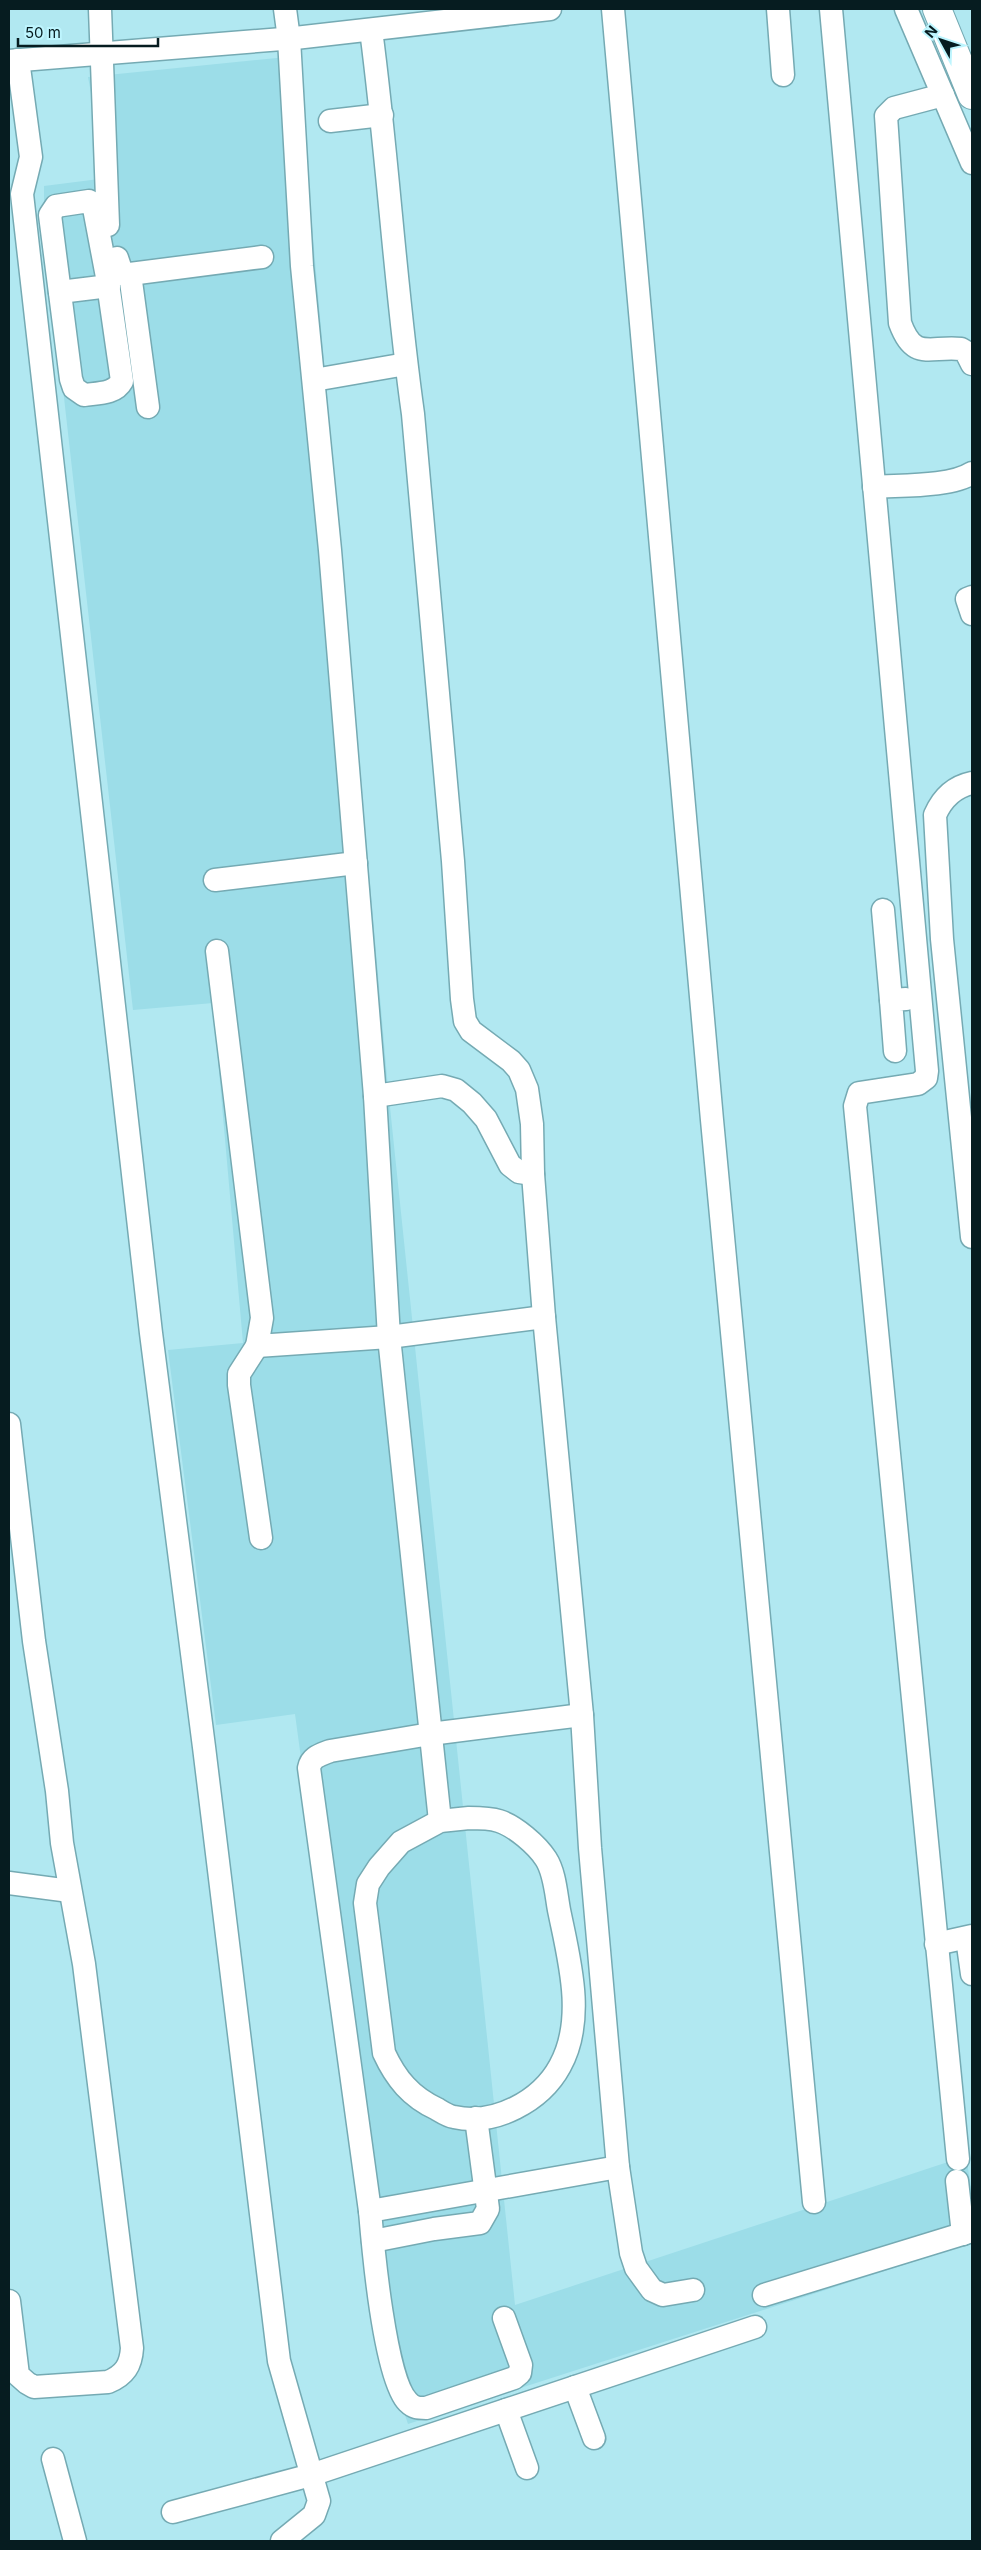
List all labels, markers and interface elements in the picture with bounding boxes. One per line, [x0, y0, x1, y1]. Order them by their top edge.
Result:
scale bar [18, 15, 158, 47]
north arrow [916, 15, 966, 65]
text: N [921, 22, 941, 41]
text: 50 m [25, 23, 61, 42]

